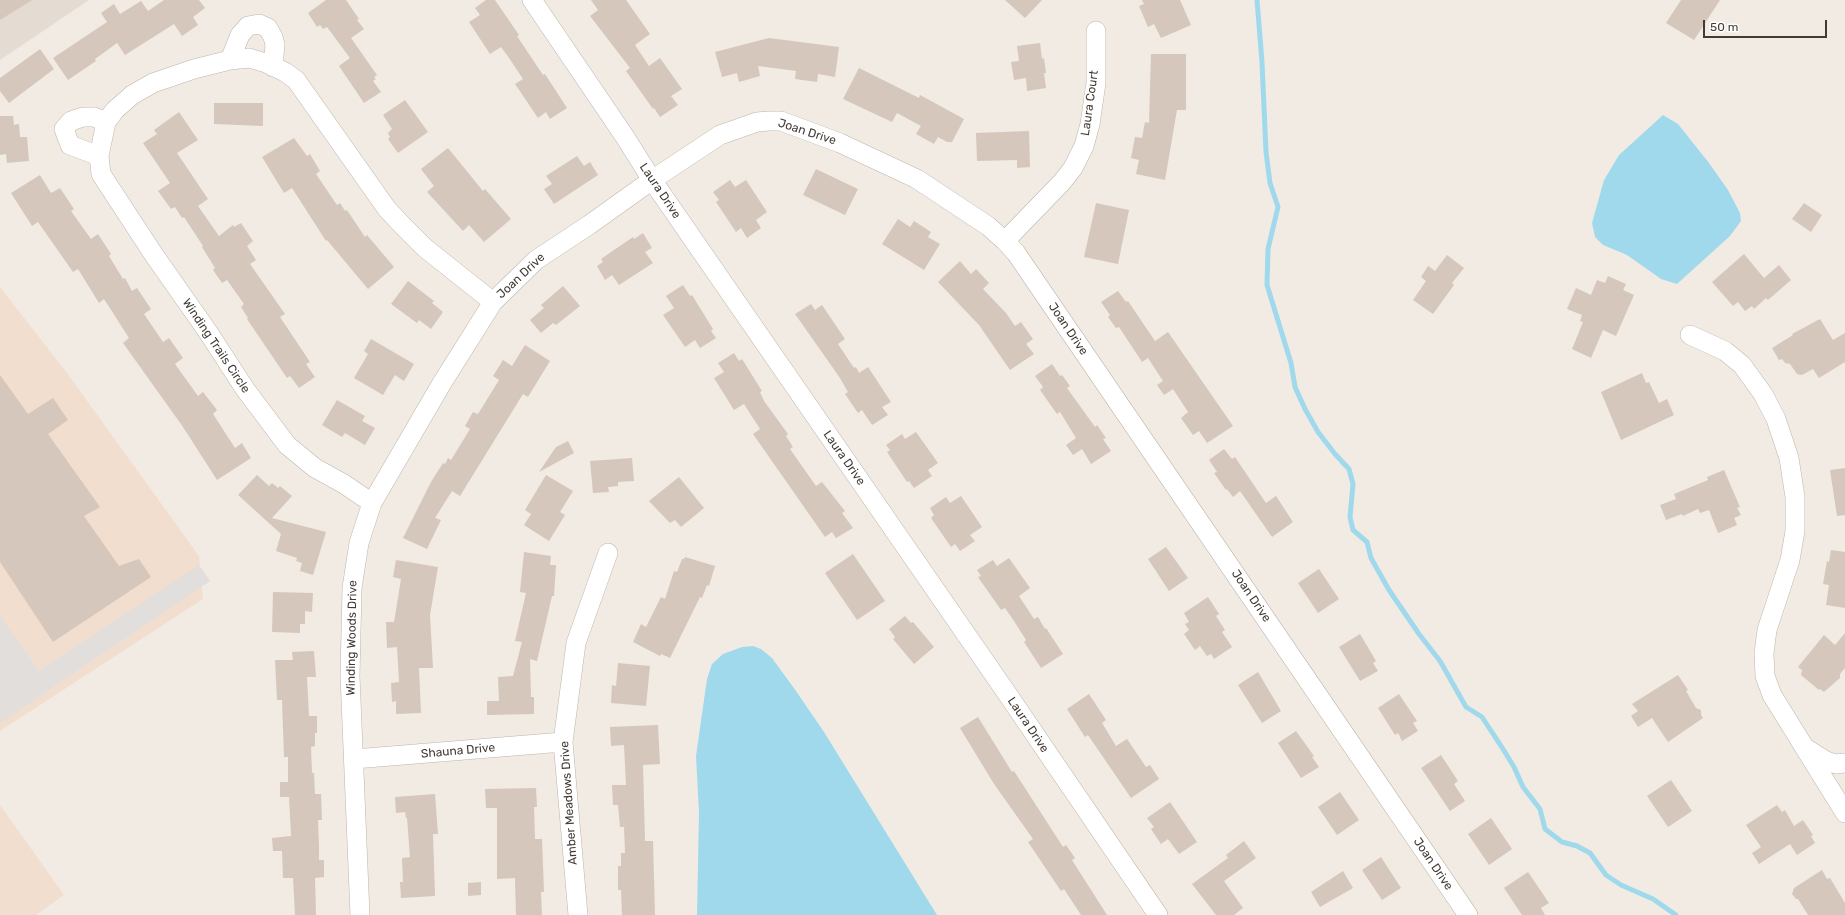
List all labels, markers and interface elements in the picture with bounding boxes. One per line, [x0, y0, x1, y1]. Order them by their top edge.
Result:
scale bar [1705, 12, 1829, 38]
text: 50 m [1710, 20, 1738, 34]
street label: Laura Court [1078, 69, 1102, 137]
street label: Joan Drive [776, 116, 838, 148]
street label: Laura Drive [636, 161, 684, 221]
street label: Joan Drive [494, 250, 548, 302]
street label: Winding Trails Circle [179, 296, 253, 396]
street label: Joan Drive [1045, 300, 1091, 358]
street label: Laura Drive [820, 428, 868, 488]
street label: Joan Drive [1228, 567, 1274, 625]
street label: Winding Woods Drive [344, 580, 360, 696]
street label: Laura Drive [1004, 695, 1052, 755]
street label: Shauna Drive [420, 741, 496, 761]
street label: Amber Meadows Drive [557, 741, 581, 865]
street label: Joan Drive [1410, 835, 1456, 893]

